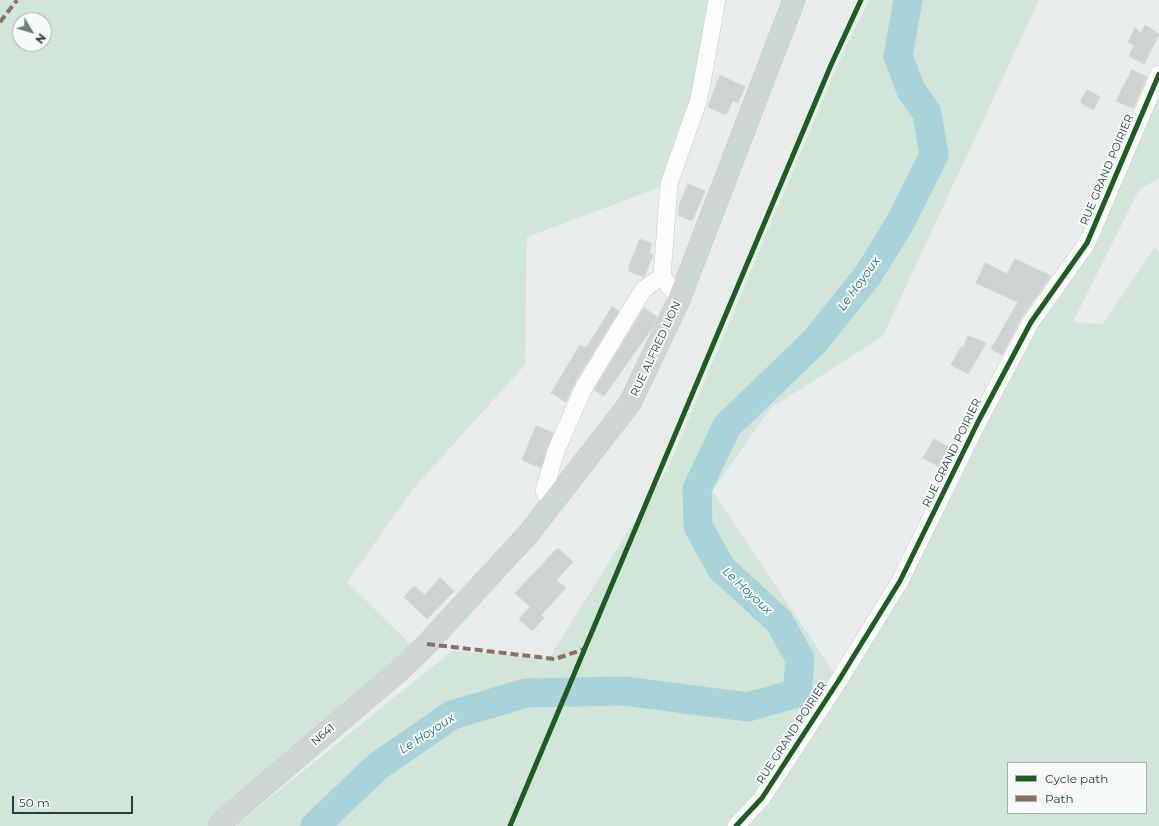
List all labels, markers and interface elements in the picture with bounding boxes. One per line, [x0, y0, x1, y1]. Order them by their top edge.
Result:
north arrow [12, 12, 52, 52]
text: N [32, 31, 49, 47]
street label: RUE GRAND POIRIER [1078, 113, 1136, 227]
water label: Le Hoyoux [835, 254, 883, 314]
street label: RUE ALFRED LION [628, 299, 684, 399]
street label: RUE GRAND POIRIER [920, 397, 984, 509]
water label: Le Hoyoux [719, 564, 775, 618]
street label: RUE GRAND POIRIER [754, 679, 830, 787]
water label: Le Hoyoux [397, 711, 457, 757]
street label: N641 [309, 721, 337, 749]
legend [1007, 762, 1147, 814]
text: Cycle path [1045, 771, 1108, 786]
scale bar [14, 788, 135, 814]
text: Path [1045, 791, 1074, 806]
text: 50 m [19, 795, 50, 810]

